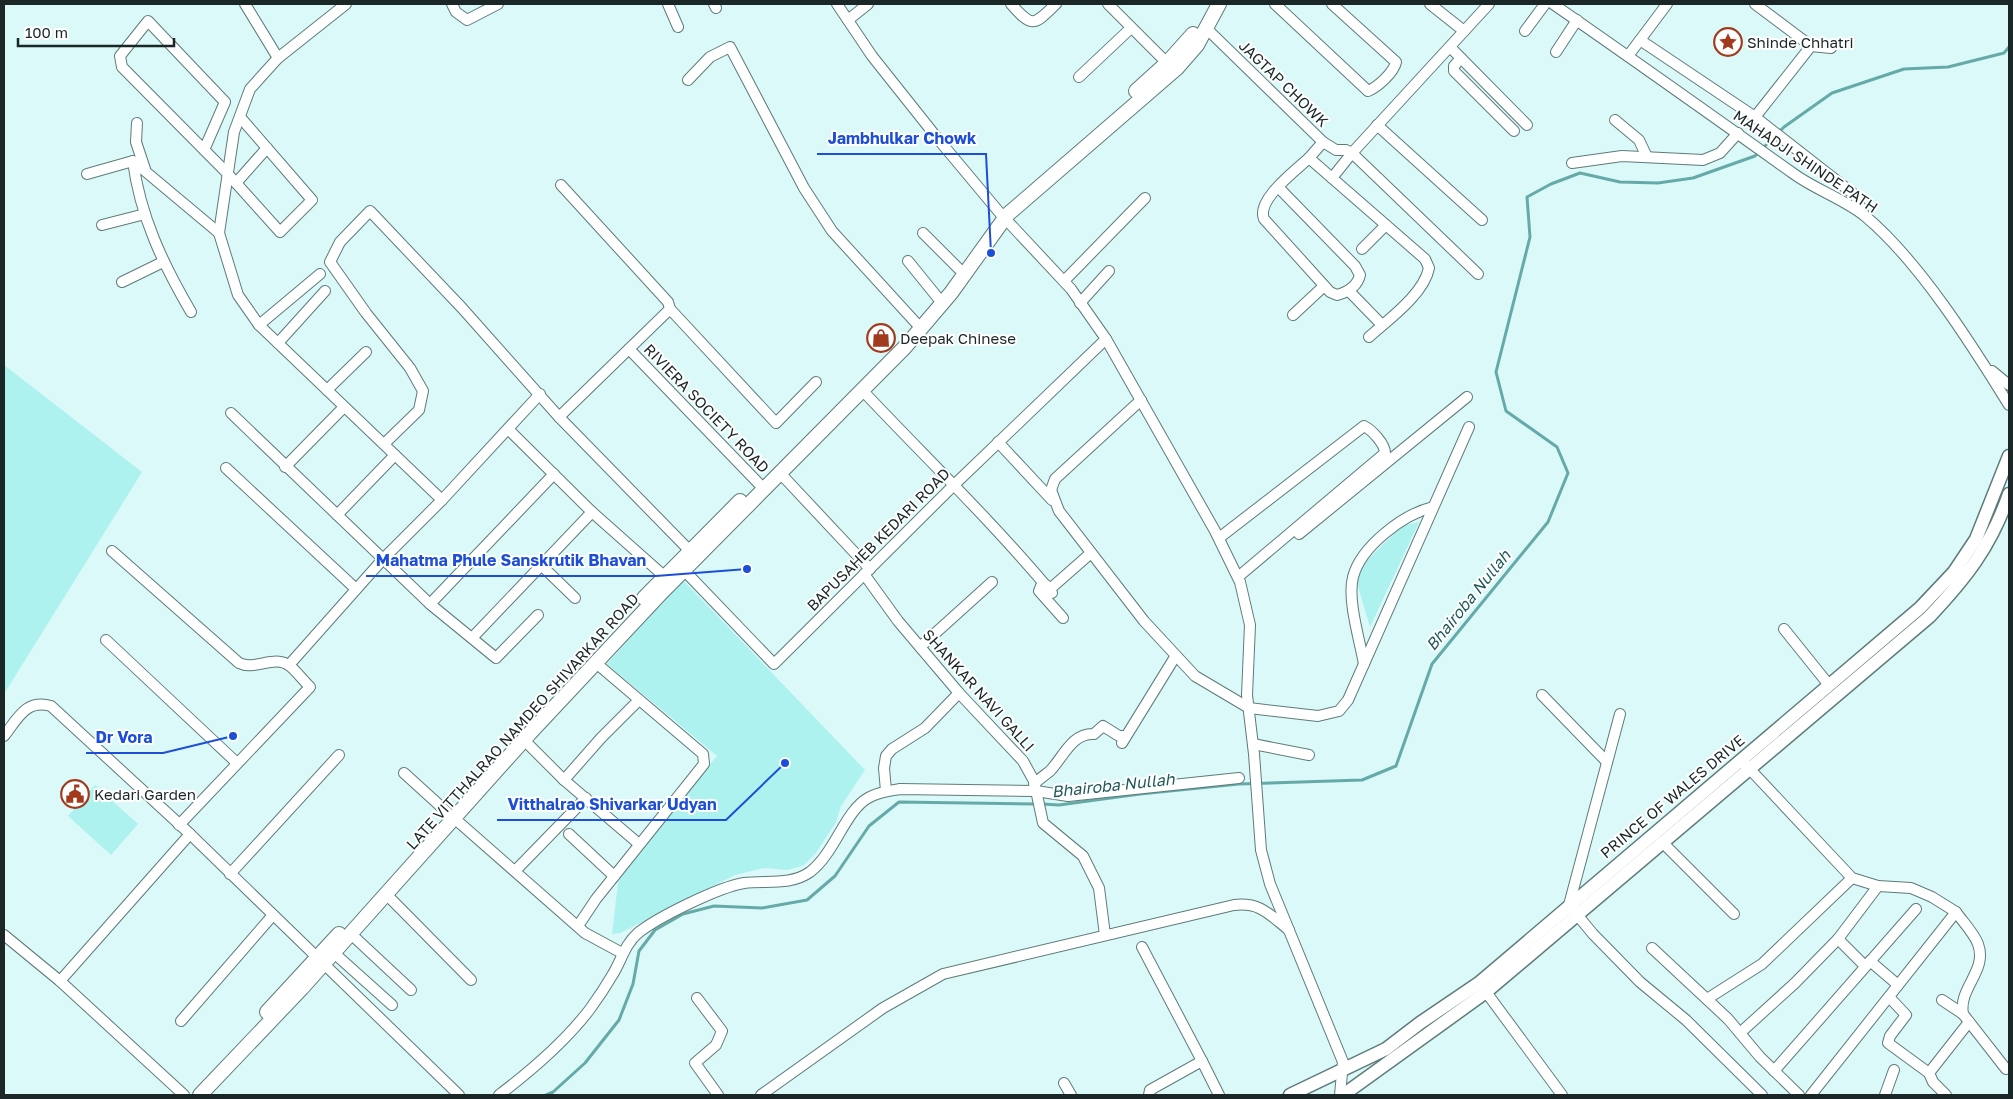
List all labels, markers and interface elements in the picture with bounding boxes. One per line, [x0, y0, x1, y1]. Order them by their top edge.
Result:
scale bar [18, 15, 174, 47]
text: 100 m [25, 23, 68, 41]
place icon: Shinde Chhatri [1713, 27, 1743, 57]
place label: Shinde Chhatri [1747, 33, 1854, 51]
street label: JAGTAP CHOWK [1236, 36, 1332, 130]
street label: MAHADJI SHINDE PATH [1730, 106, 1882, 216]
callout: Jambhulkar Chowk [817, 123, 986, 154]
text: Jambhulkar Chowk [828, 128, 977, 148]
shop icon: Deepak Chinese [866, 323, 896, 353]
place label: Deepak Chinese [900, 329, 1016, 347]
street label: RIVIERA SOCIETY ROAD [641, 340, 773, 476]
street label: BAPUSAHEB KEDARI ROAD [803, 464, 953, 614]
callout: Mahatma Phule Sanskrutik Bhavan [366, 545, 656, 576]
water label: Bhairoba Nullah [1421, 545, 1515, 654]
text: Mahatma Phule Sanskrutik Bhavan [376, 550, 646, 570]
street label: LATE VITTHALRAO NAMDEO SHIVARKAR ROAD [402, 589, 642, 853]
street label: SHANKAR NAVI GALLI [919, 625, 1039, 755]
callout: Dr Vora [86, 722, 163, 753]
text: Dr Vora [96, 727, 152, 747]
street label: PRINCE OF WALES DRIVE [1596, 731, 1748, 861]
water label: Bhairoba Nullah [1051, 768, 1177, 801]
public building icon: Kedari Garden [60, 779, 90, 809]
place label: Kedari Garden [94, 785, 196, 803]
callout: Vitthalrao Shivarkar Udyan [497, 789, 726, 820]
text: Vitthalrao Shivarkar Udyan [507, 794, 717, 814]

